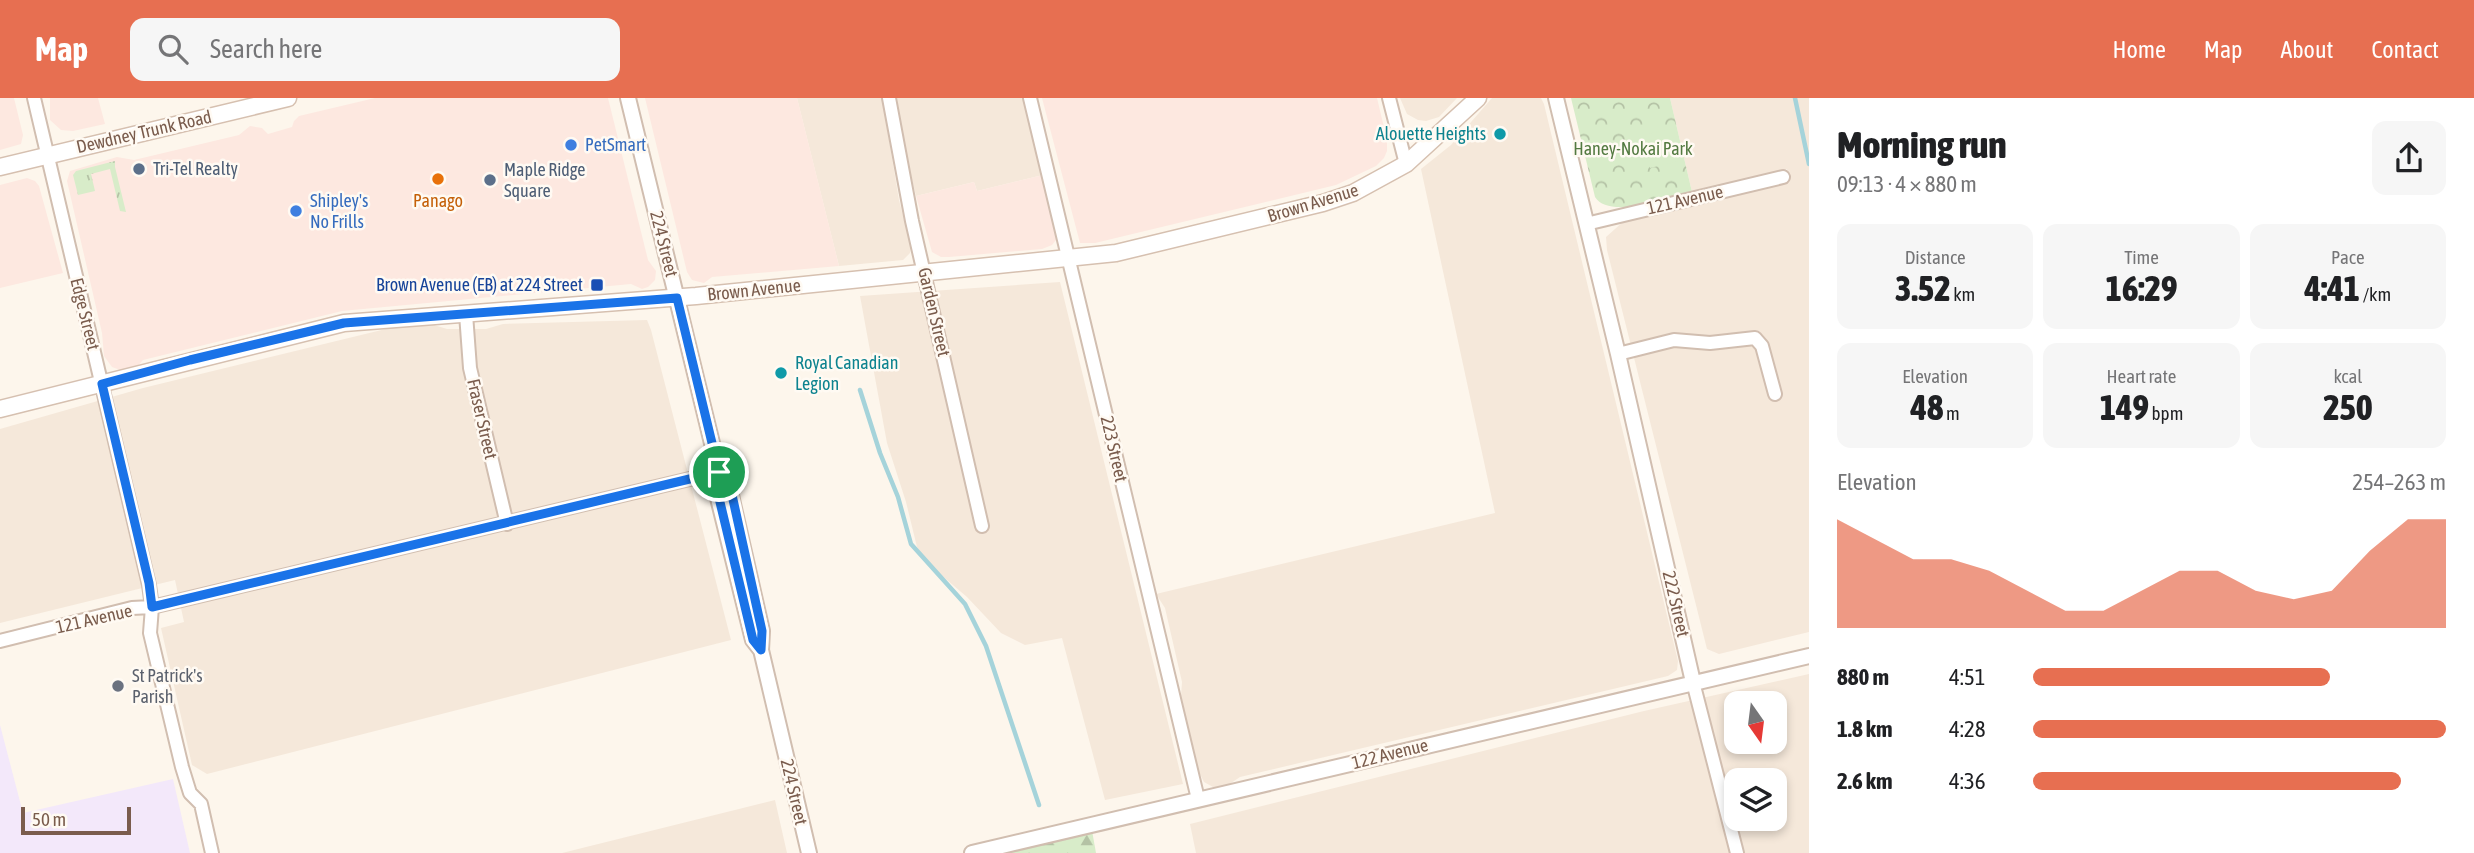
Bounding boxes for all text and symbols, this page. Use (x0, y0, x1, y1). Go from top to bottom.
search box (130, 18, 620, 81)
text: Map (35, 30, 88, 68)
icon: search (154, 30, 192, 68)
text: Search here (210, 34, 322, 64)
text: Home (2112, 36, 2166, 63)
text: Map (2204, 36, 2242, 63)
text: About (2280, 36, 2333, 63)
text: Contact (2371, 36, 2439, 63)
street label: Dewdney Trunk Road (74, 106, 214, 157)
button: share (2372, 121, 2446, 195)
place label: Alouette Heights (1376, 123, 1486, 144)
text: Morning run (1837, 123, 2007, 166)
marker: Alouette Heights (1492, 126, 1508, 142)
place label: PetSmart (585, 134, 646, 155)
marker: PetSmart (563, 137, 579, 153)
park label: Haney-Nokai Park (1573, 138, 1693, 159)
place label: Tri-Tel Realty (153, 158, 238, 179)
place label: Maple Ridge Square (504, 159, 585, 201)
marker: Tri-Tel Realty (131, 161, 147, 177)
marker: Panago (430, 171, 446, 187)
text: 09:13 · 4 × 880 m (1837, 171, 1977, 197)
marker: Maple Ridge Square (482, 172, 498, 188)
street label: Brown Avenue (1265, 179, 1361, 226)
street label: 121 Avenue (1645, 181, 1725, 218)
place label: Shipley's No Frills (310, 190, 368, 232)
place label: Panago (413, 190, 463, 211)
marker: Shipley's No Frills (288, 203, 304, 219)
street label: 224 Street (646, 209, 683, 279)
text: Distance (1905, 246, 1966, 268)
text: Time (2124, 246, 2159, 268)
text: Pace (2331, 246, 2365, 268)
street label: Garden Street (914, 265, 955, 358)
text: 3.52 (1895, 268, 1951, 308)
text: 16:29 (2105, 268, 2178, 308)
text: 4:41 (2304, 268, 2360, 308)
place label: Brown Avenue (EB) at 224 Street (376, 274, 583, 295)
street label: Brown Avenue (706, 274, 802, 305)
street label: Edge Street (66, 276, 105, 352)
marker: Brown Avenue (EB) at 224 Street (589, 277, 605, 293)
text: km (1951, 283, 1975, 305)
text: /km (2360, 283, 2391, 305)
place label: Royal Canadian Legion (795, 352, 898, 394)
marker: Royal Canadian Legion (773, 365, 789, 381)
text: Elevation (1902, 365, 1968, 387)
text: Heart rate (2107, 365, 2176, 387)
text: kcal (2333, 365, 2362, 387)
street label: Fraser Street (463, 377, 502, 461)
text: 48 (1911, 387, 1943, 427)
text: 149 (2100, 387, 2149, 427)
text: 250 (2323, 387, 2373, 427)
text: m (1943, 402, 1960, 424)
text: bpm (2149, 402, 2183, 424)
street label: 223 Street (1097, 414, 1132, 484)
pin (689, 442, 749, 502)
icon: arrive (700, 453, 738, 491)
text: Elevation (1837, 469, 1917, 495)
text: 254–263 m (2352, 469, 2446, 495)
street label: 222 Street (1659, 569, 1694, 639)
street label: 121 Avenue (54, 600, 134, 637)
text: 880 m (1837, 664, 1889, 690)
text: 4:51 (1949, 664, 1986, 690)
place label: St Patrick's Parish (132, 665, 203, 707)
marker: St Patrick's Parish (110, 678, 126, 694)
north arrow (1724, 691, 1787, 754)
map controls (1724, 691, 1787, 831)
text: 1.8 km (1837, 716, 1893, 742)
text: 4:28 (1949, 716, 1986, 742)
street label: 122 Avenue (1350, 734, 1430, 773)
street label: 224 Street (777, 757, 812, 827)
button: layers (1724, 768, 1787, 831)
text: 2.6 km (1837, 768, 1893, 794)
text: 4:36 (1949, 768, 1986, 794)
scale bar (21, 804, 131, 836)
text: 50 m (32, 808, 66, 830)

